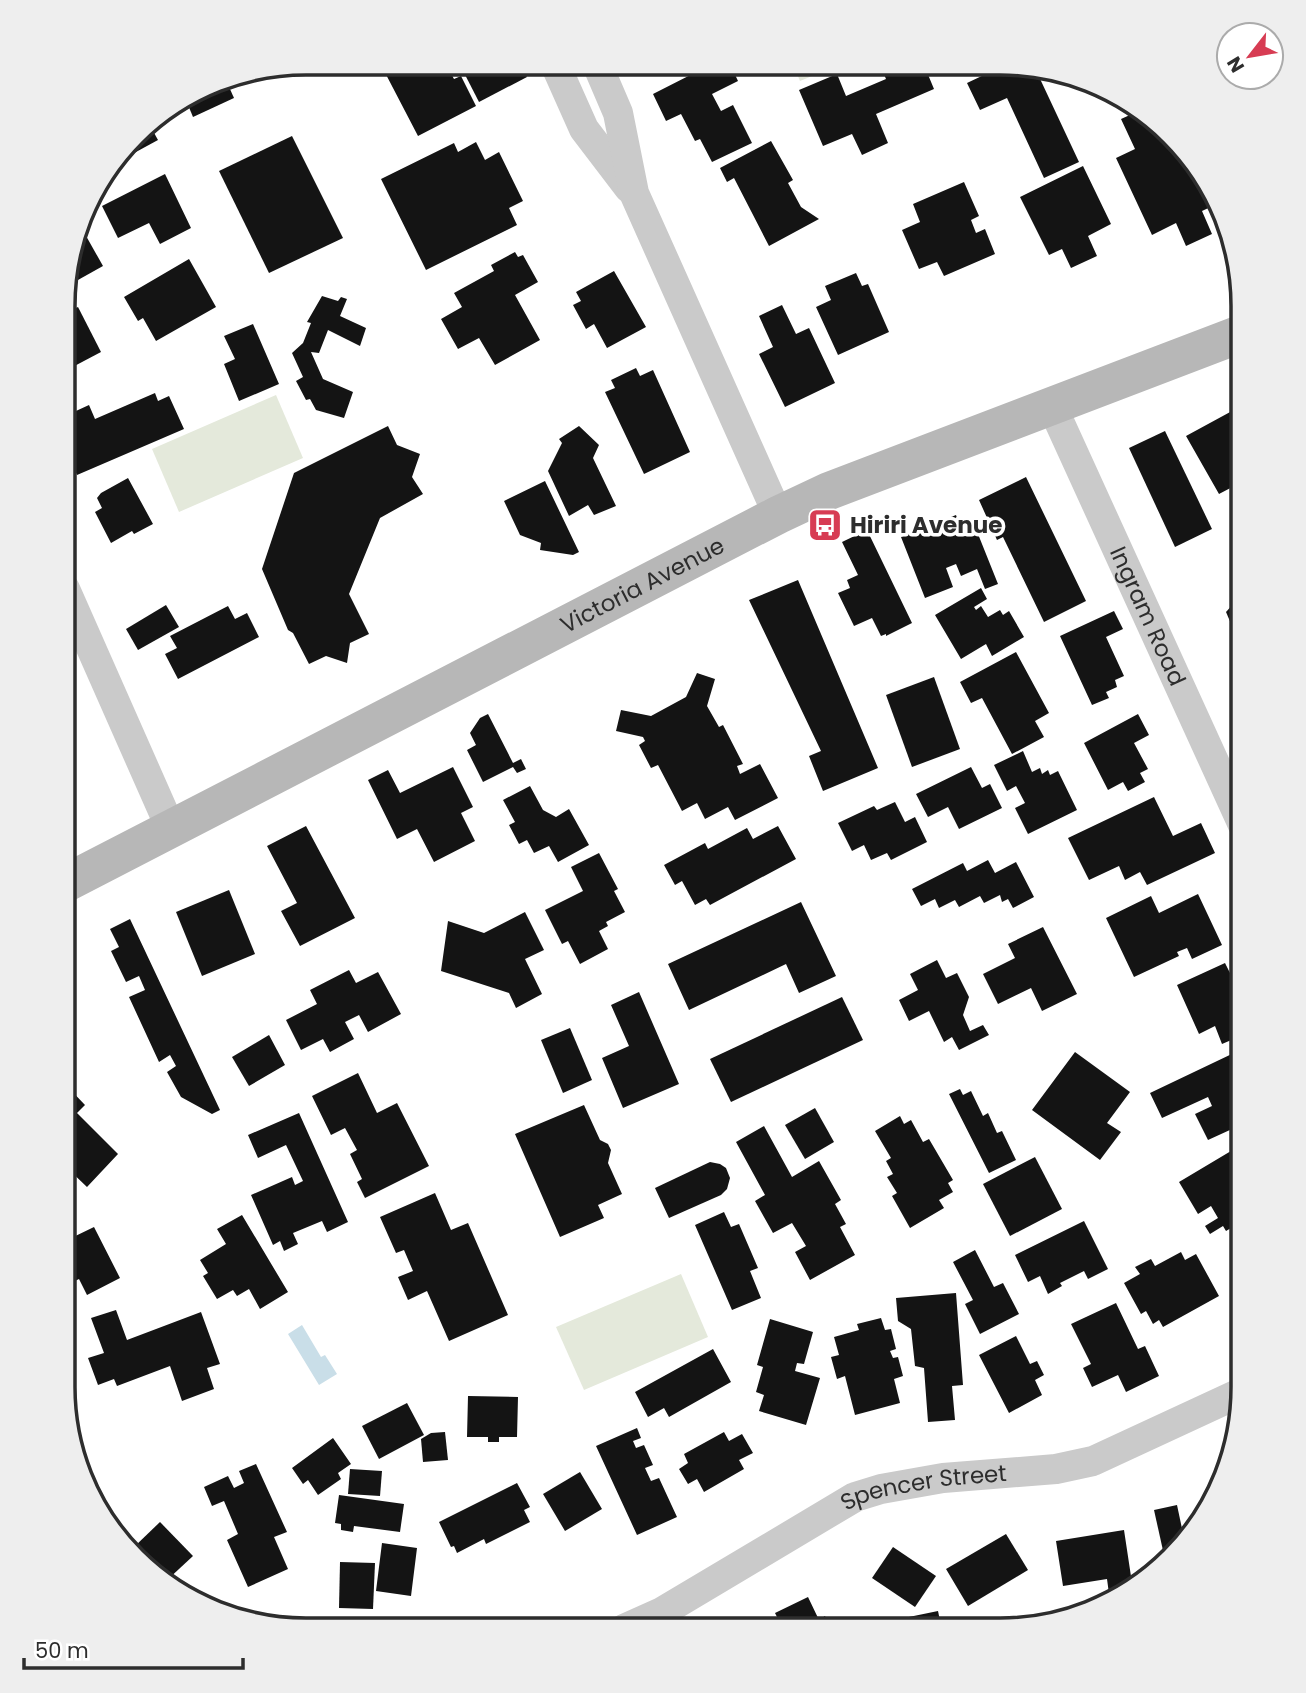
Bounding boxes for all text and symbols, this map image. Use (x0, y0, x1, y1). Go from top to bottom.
north arrow (1215, 21, 1285, 91)
text: N (1221, 51, 1251, 78)
bus stop icon: Hiriri Avenue (806, 506, 844, 544)
place label: Hiriri Avenue (850, 509, 1002, 541)
street label: Victoria Avenue (555, 529, 730, 641)
street label: Ingram Road (1102, 541, 1193, 691)
street label: Spencer Street (834, 1457, 1008, 1518)
scale bar (24, 1626, 243, 1670)
text: 50 m (35, 1636, 89, 1665)

